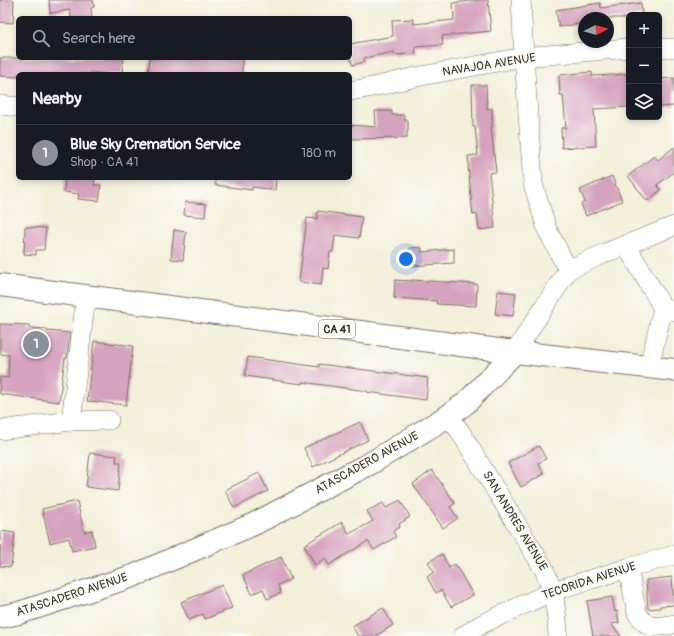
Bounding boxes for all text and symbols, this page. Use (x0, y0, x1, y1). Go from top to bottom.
north arrow (578, 12, 614, 48)
map controls (626, 12, 662, 120)
button: + (626, 12, 662, 48)
search box (16, 16, 352, 60)
icon: search (30, 27, 52, 49)
text: Search here (62, 29, 135, 48)
button: − (626, 48, 662, 84)
street label: NAVAJOA AVENUE (441, 50, 537, 80)
button: layers (626, 84, 662, 120)
text: Nearby (32, 88, 81, 109)
text: Blue Sky Cremation Service (70, 135, 241, 154)
text: 1 (42, 145, 48, 161)
text: 180 m (301, 145, 336, 161)
text: Shop · CA 41 (70, 154, 139, 170)
your location (396, 249, 416, 269)
road number: CA 41 (319, 320, 355, 338)
pin: 1 (23, 329, 49, 359)
street label: ATASCADERO AVENUE (313, 428, 421, 498)
street label: SAN ANDRES AVENUE (479, 468, 551, 574)
street label: TECORIDA AVENUE (540, 559, 638, 603)
street label: ATASCADERO AVENUE (14, 570, 130, 620)

